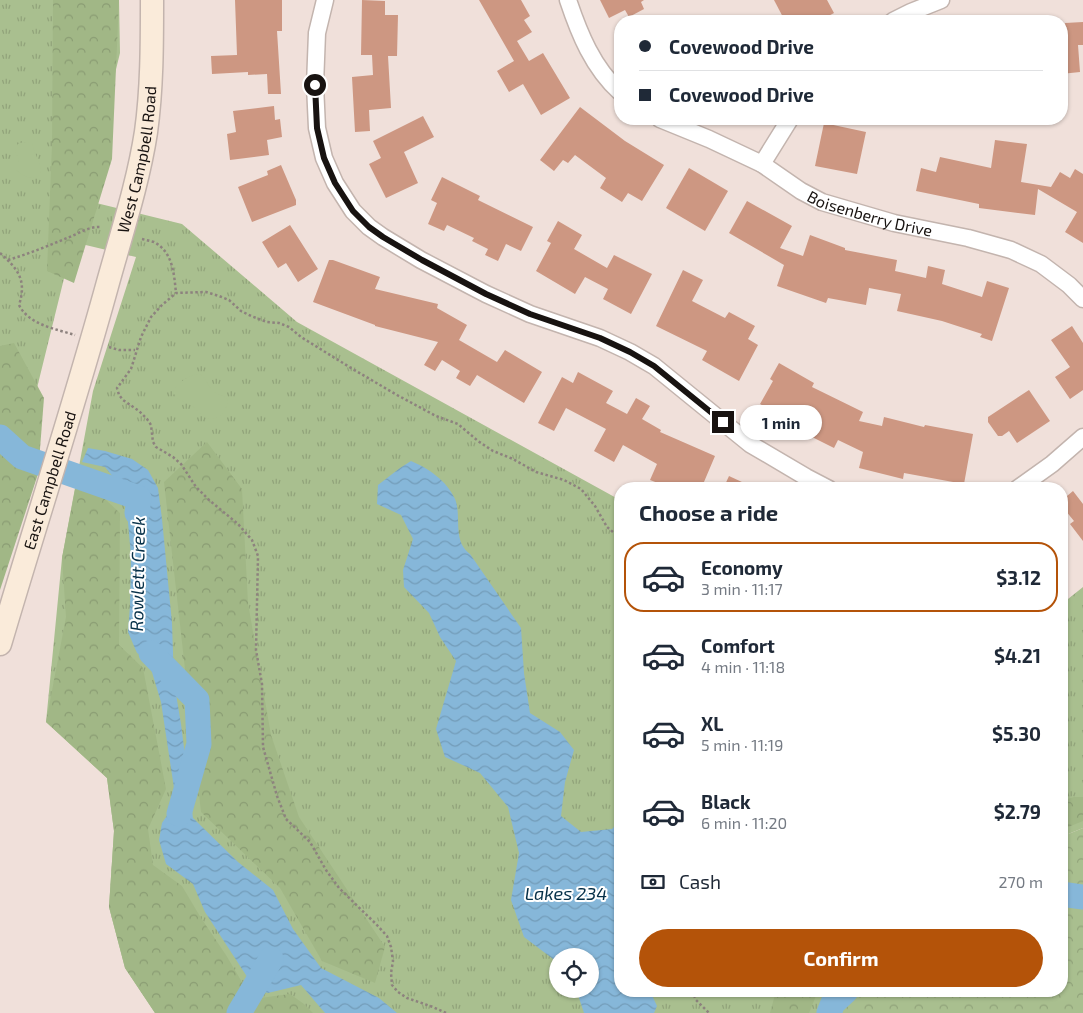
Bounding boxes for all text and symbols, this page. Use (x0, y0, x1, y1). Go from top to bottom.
text: Covewood Drive (669, 35, 814, 58)
route start (304, 74, 326, 96)
text: Covewood Drive (669, 83, 814, 106)
street label: West Campbell Road (113, 85, 159, 235)
street label: Boisenberry Drive (804, 186, 934, 240)
callout: 1 min (740, 404, 823, 440)
street label: East Campbell Road (19, 409, 79, 552)
route end (712, 411, 734, 433)
text: 1 min (762, 413, 800, 432)
text: Choose a ride (639, 499, 778, 525)
water label: Rowlett Creek (125, 516, 149, 632)
icon: car (641, 555, 686, 600)
text: Economy (701, 556, 783, 579)
text: $3.12 (996, 566, 1041, 589)
text: 3 min · 11:17 (701, 579, 783, 598)
icon: car (641, 633, 686, 678)
text: Comfort (701, 634, 775, 657)
text: $4.21 (994, 644, 1041, 667)
text: 4 min · 11:18 (701, 657, 785, 676)
icon: car (641, 711, 686, 756)
text: XL (701, 712, 723, 735)
text: $5.30 (992, 722, 1041, 745)
text: 5 min · 11:19 (701, 735, 783, 754)
icon: car (641, 789, 686, 834)
text: Black (701, 790, 751, 813)
text: $2.79 (994, 800, 1041, 823)
text: 6 min · 11:20 (701, 813, 787, 832)
icon: cash (639, 868, 667, 896)
text: Cash (679, 870, 721, 893)
text: 270 m (999, 872, 1043, 891)
water label: Lakes 234 (525, 882, 607, 904)
button: Confirm (639, 929, 1043, 987)
map controls (549, 948, 599, 998)
button: locate (549, 948, 599, 998)

